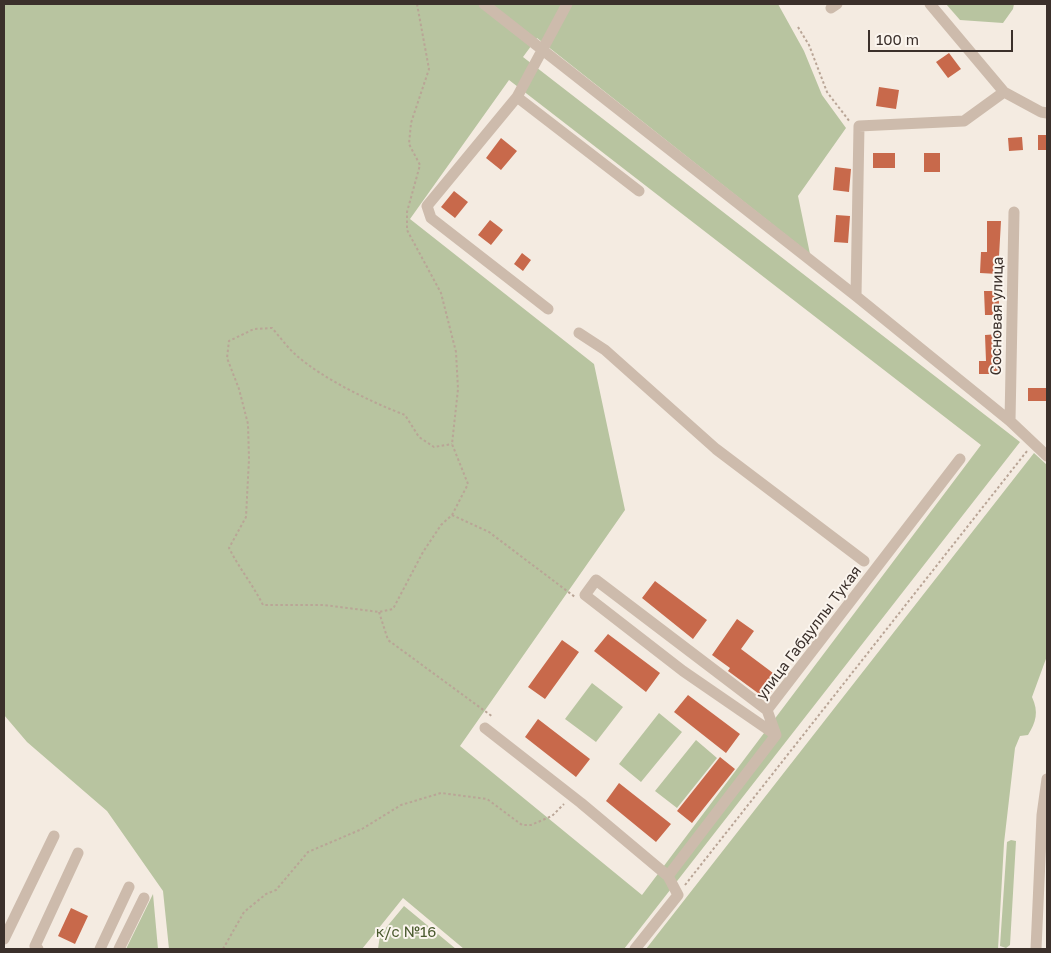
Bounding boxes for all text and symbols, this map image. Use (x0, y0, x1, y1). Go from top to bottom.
scale bar (871, 20, 1016, 52)
text: 100 m (876, 30, 919, 48)
street label: Сосновая улица (987, 256, 1007, 376)
street label: улица Габдуллы Тукая (753, 562, 865, 704)
park label: к/с №16 (376, 923, 436, 941)

